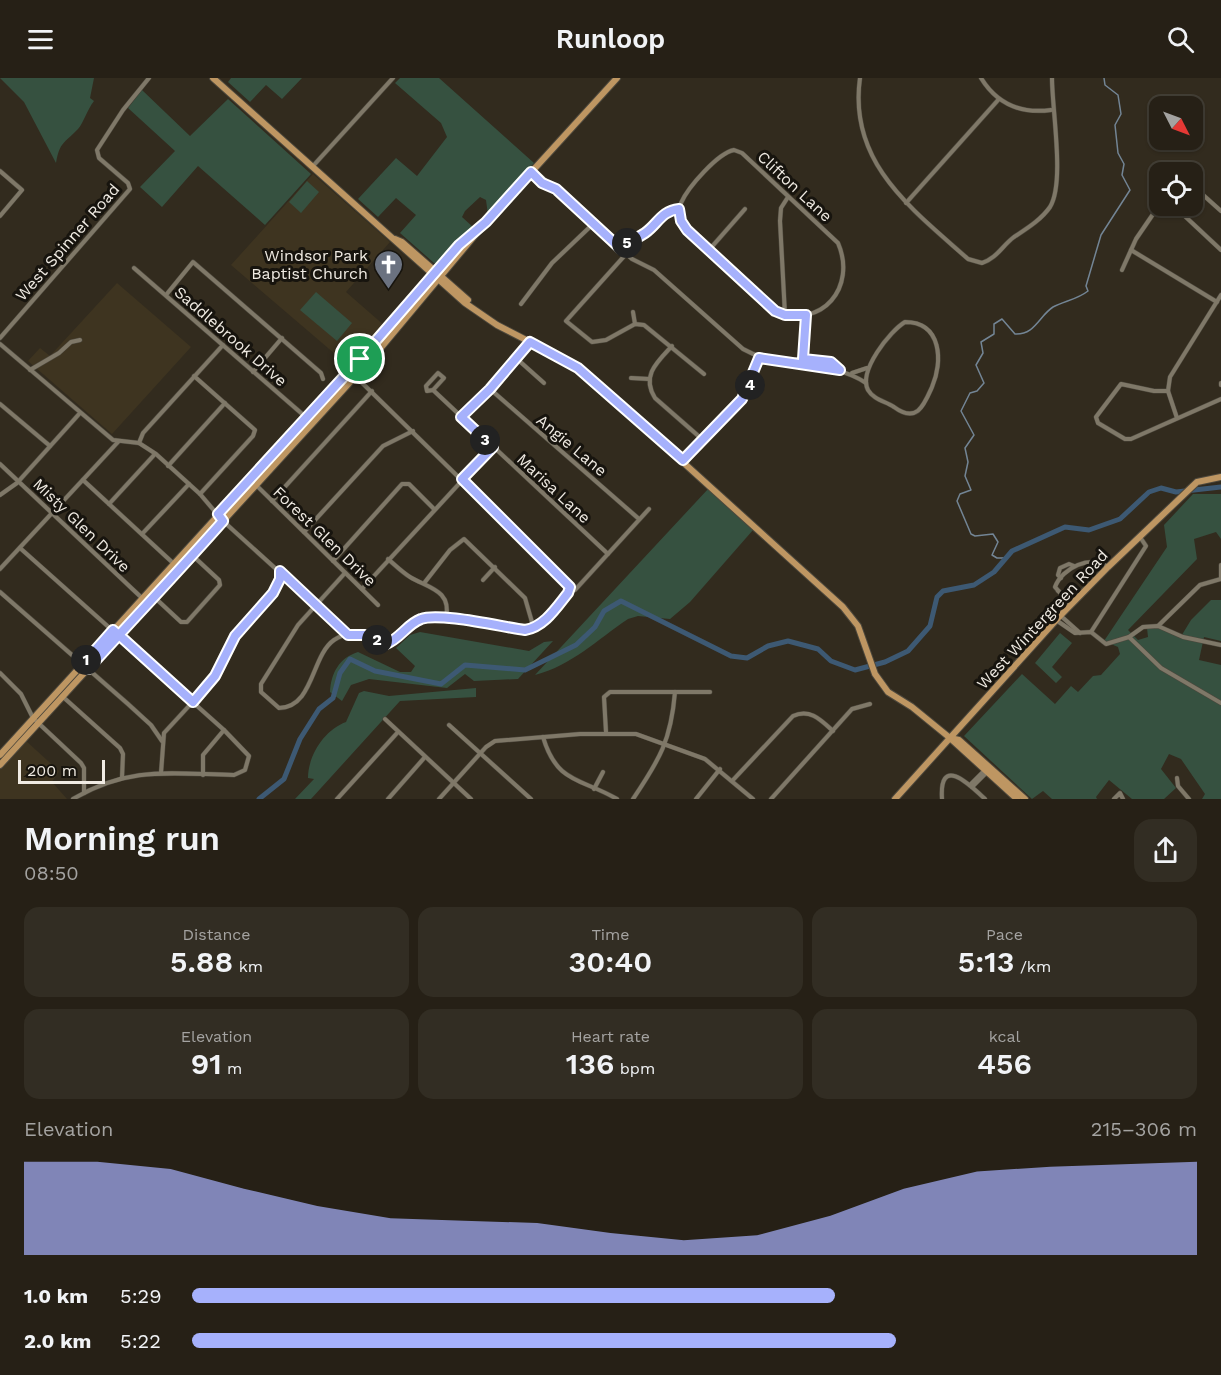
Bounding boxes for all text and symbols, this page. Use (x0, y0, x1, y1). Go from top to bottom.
icon: menu (24, 23, 57, 56)
text: Runloop (556, 23, 665, 55)
icon: search (1164, 23, 1197, 56)
north arrow (1149, 96, 1203, 150)
map controls (1149, 96, 1203, 216)
street label: Clifton Lane (753, 147, 836, 226)
button: locate (1149, 162, 1203, 216)
street label: West Spinner Road (11, 180, 123, 305)
pin: 5 (612, 228, 642, 258)
text: 5 (622, 233, 632, 252)
place label: Windsor Park Baptist Church (251, 246, 368, 283)
church icon: Windsor Park Baptist Church (373, 248, 405, 290)
street label: Saddlebrook Drive (171, 282, 291, 390)
pin (334, 333, 385, 384)
icon: arrive (343, 342, 376, 375)
pin: 4 (735, 370, 765, 400)
text: 4 (745, 375, 755, 394)
street label: Angie Lane (533, 411, 611, 480)
pin: 3 (470, 425, 500, 455)
text: 3 (480, 430, 490, 449)
street label: Marisa Lane (513, 449, 594, 527)
street label: Misty Glen Drive (29, 474, 134, 576)
street label: Forest Glen Drive (269, 482, 380, 590)
street label: West Wintergreen Road (973, 546, 1112, 693)
pin: 2 (362, 625, 392, 655)
text: 2 (372, 630, 382, 649)
pin: 1 (71, 645, 101, 675)
text: 1 (83, 650, 89, 669)
scale bar (18, 757, 105, 784)
text: 200 m (27, 761, 77, 780)
text: Morning run (24, 819, 220, 858)
button: share (1134, 819, 1197, 882)
text: 08:50 (24, 861, 79, 885)
text: Distance (182, 925, 251, 944)
text: Time (591, 925, 630, 944)
text: Pace (986, 925, 1023, 944)
text: 5.88 (170, 944, 233, 979)
text: 30:40 (569, 944, 652, 979)
text: 5:13 (958, 944, 1014, 979)
text: km (233, 957, 263, 976)
text: /km (1014, 957, 1051, 976)
text: Elevation (181, 1027, 252, 1046)
text: Heart rate (571, 1027, 650, 1046)
text: kcal (989, 1027, 1020, 1046)
text: 91 (191, 1046, 222, 1081)
text: 136 (566, 1046, 614, 1081)
text: 456 (977, 1046, 1032, 1081)
text: m (222, 1059, 242, 1078)
text: bpm (614, 1059, 655, 1078)
text: Elevation (24, 1117, 113, 1141)
text: 215–306 m (1091, 1117, 1197, 1141)
text: 1.0 km (24, 1284, 88, 1308)
text: 5:29 (120, 1284, 162, 1308)
text: 2.0 km (24, 1329, 91, 1353)
text: 5:22 (120, 1329, 161, 1353)

